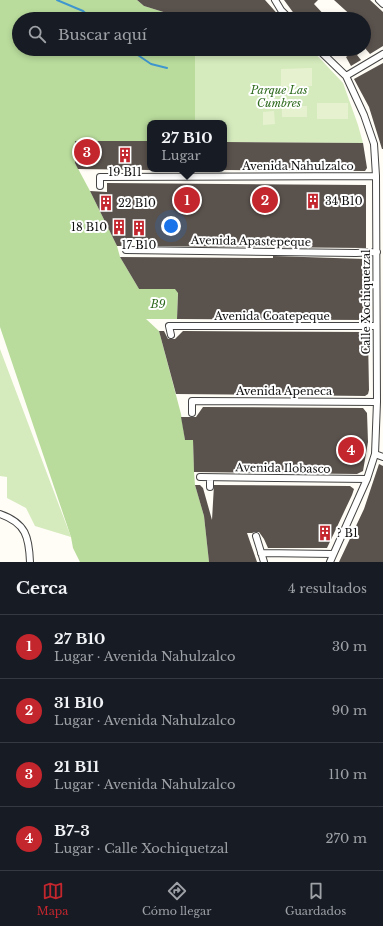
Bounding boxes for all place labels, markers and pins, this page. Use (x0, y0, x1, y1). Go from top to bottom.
pin: 3 (74, 137, 100, 167)
building icon: 19 B11 (116, 146, 134, 164)
place label: 19 B11 (108, 165, 142, 179)
pin: 1 (174, 185, 200, 215)
pin: 2 (252, 185, 278, 215)
building icon: 34 B10 (304, 192, 322, 210)
building icon: 22 B10 (97, 194, 115, 212)
place label: 34 B10 (325, 194, 363, 208)
place label: 22 B10 (118, 196, 156, 210)
building icon: 18 B10 (110, 218, 128, 236)
building icon: 17 B10 (130, 219, 148, 237)
place label: 18 B10 (71, 220, 107, 234)
place label: 17 B10 (122, 238, 157, 252)
pin: 4 (338, 435, 364, 465)
building icon: ? B1 (316, 524, 334, 542)
place label: ? B1 (337, 526, 358, 540)

